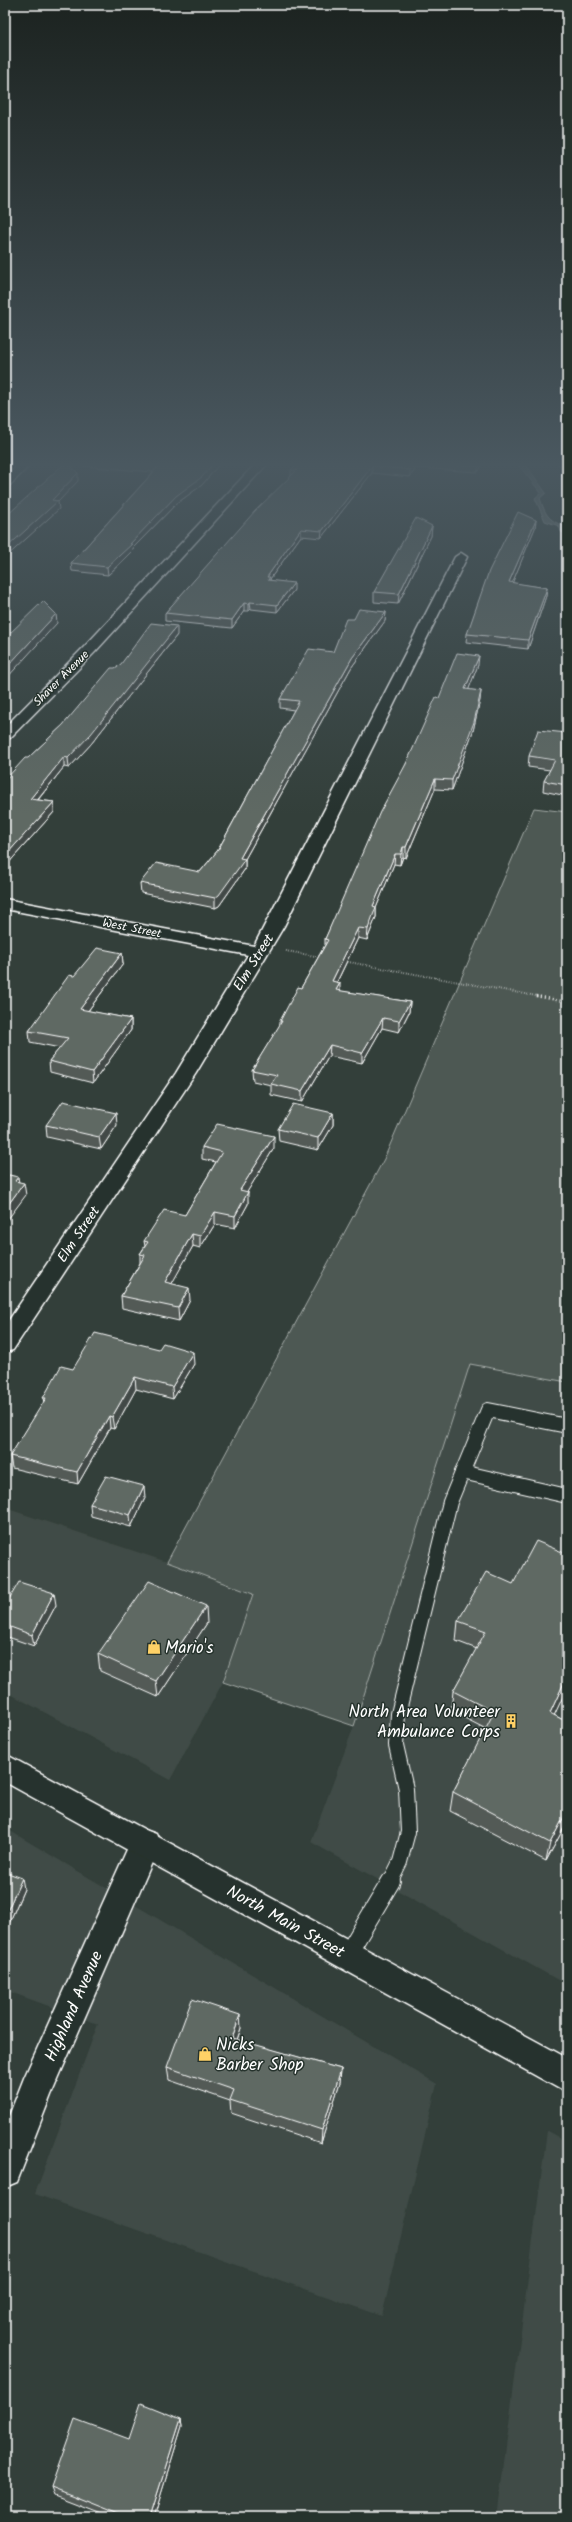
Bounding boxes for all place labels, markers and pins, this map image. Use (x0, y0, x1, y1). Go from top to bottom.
place label: Mario's (165, 1635, 213, 1662)
shop icon: Mario's (146, 1639, 162, 1655)
place label: North Area Volunteer Ambulance Corps (349, 1699, 501, 1746)
building icon: North Area Volunteer Ambulance Corps (503, 1713, 519, 1729)
place label: Nicks Barber Shop (216, 2032, 303, 2079)
shop icon: Nicks Barber Shop (197, 2046, 213, 2062)

